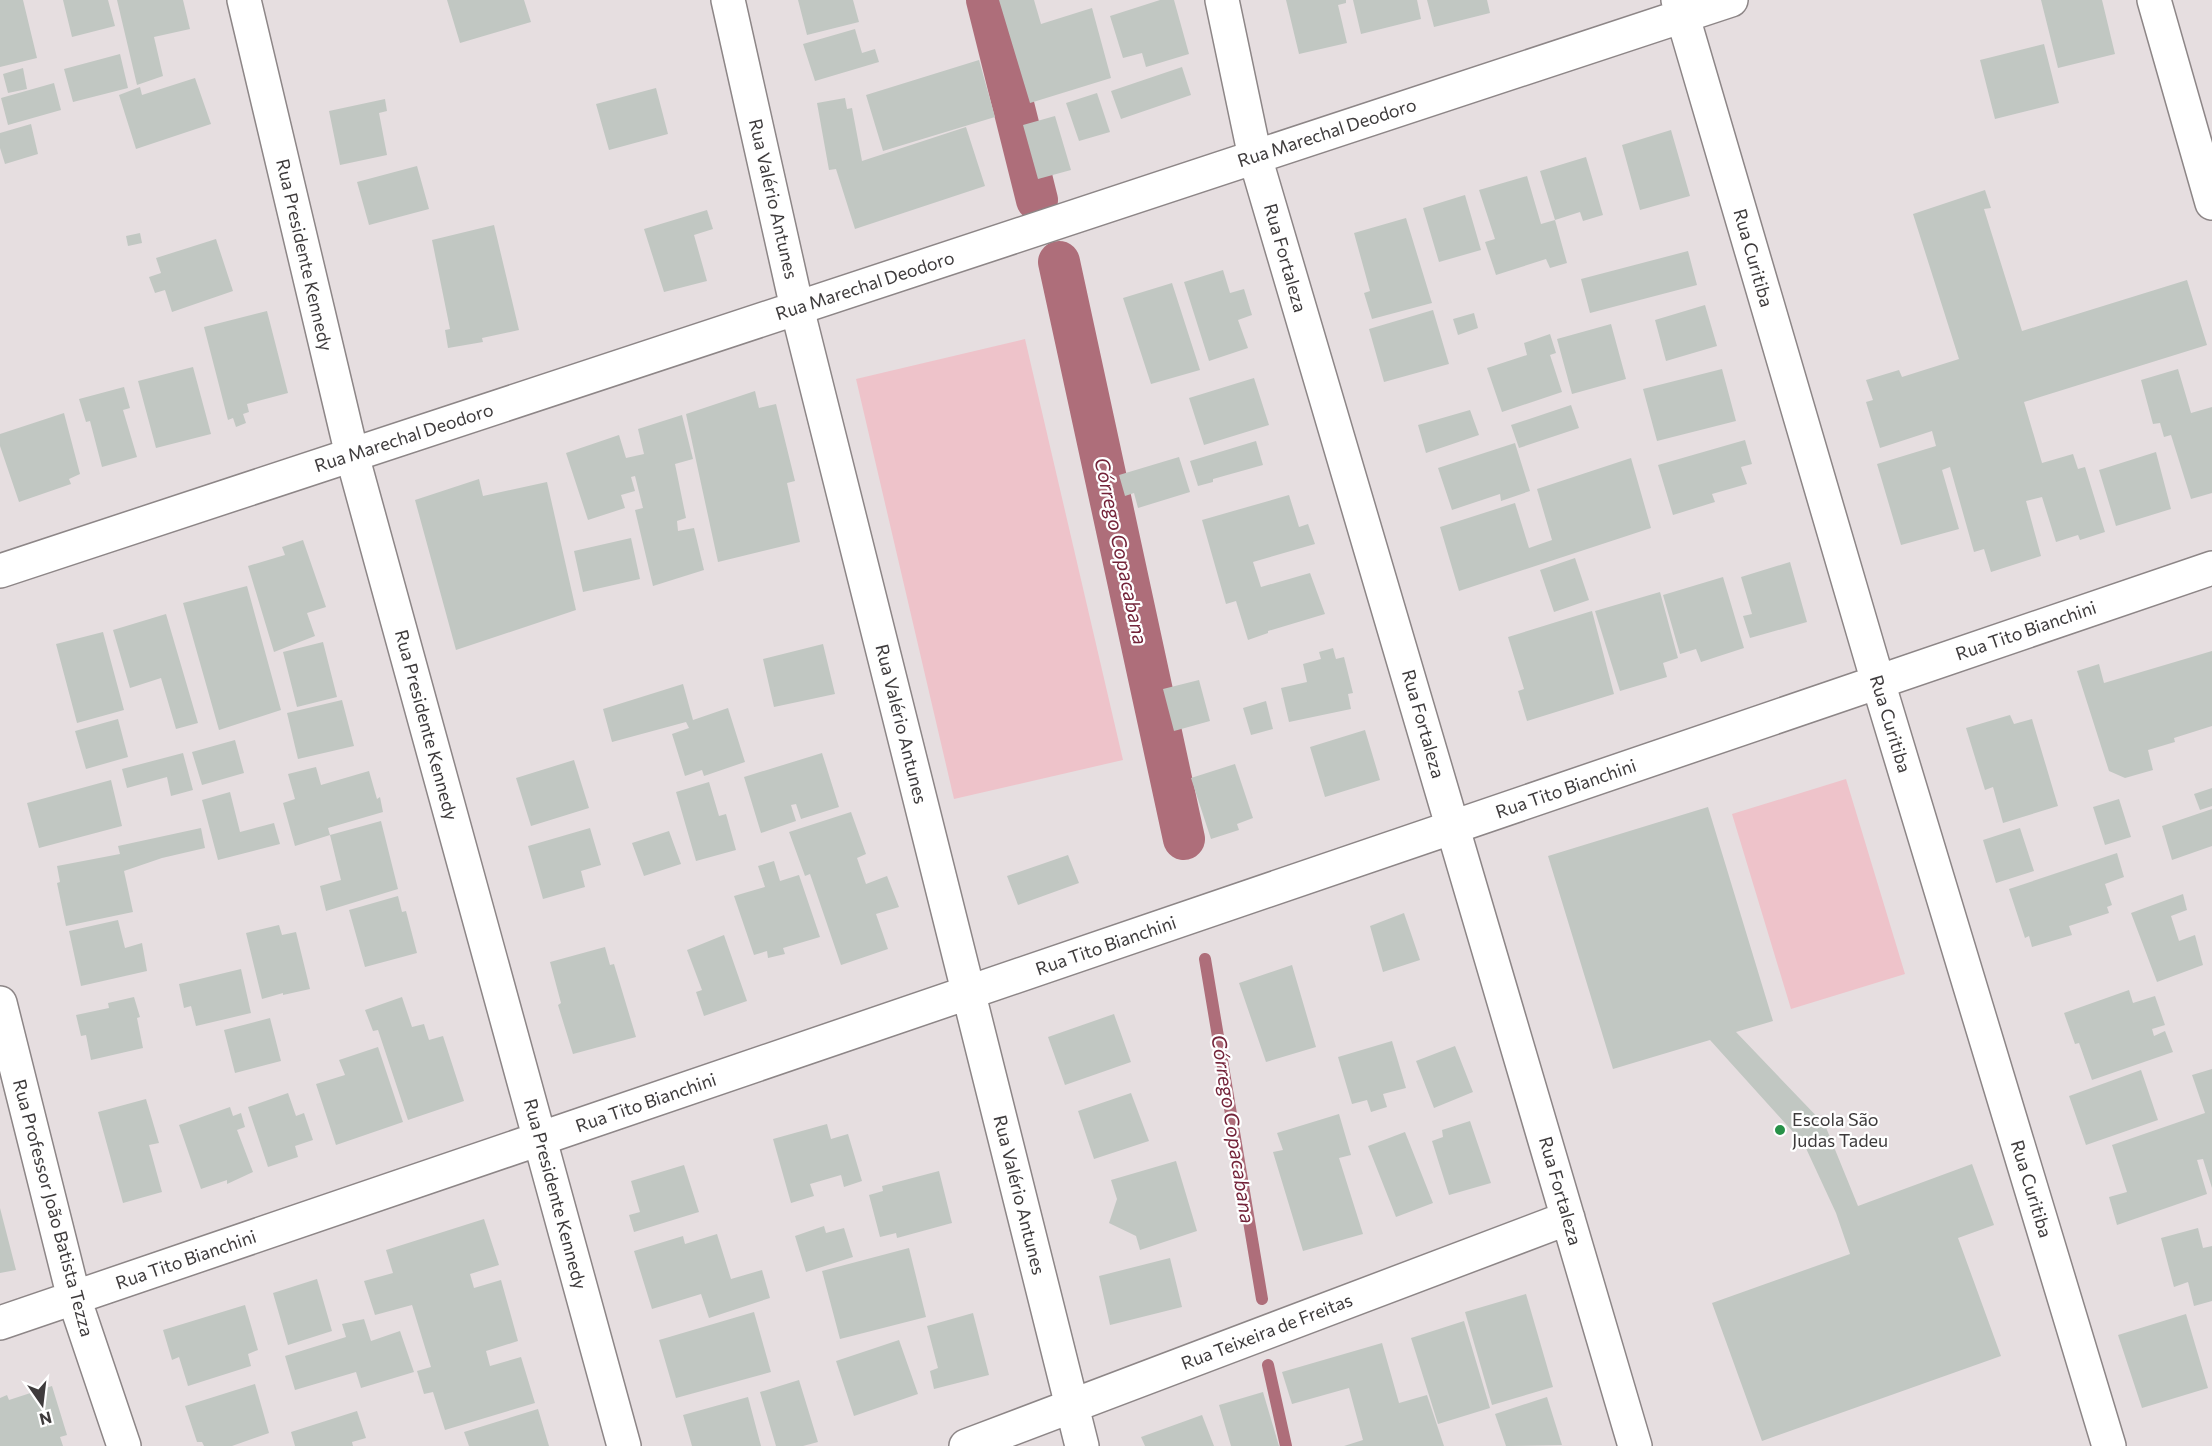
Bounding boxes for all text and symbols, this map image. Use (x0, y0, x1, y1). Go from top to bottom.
street label: Rua Marechal Deodoro (1235, 93, 1419, 171)
street label: Rua Valério Antunes (745, 116, 803, 281)
street label: Rua Presidente Kennedy (272, 157, 338, 353)
street label: Rua Fortaleza (1260, 201, 1312, 315)
street label: Rua Curitiba (1729, 206, 1778, 309)
street label: Rua Marechal Deodoro (773, 246, 957, 324)
street label: Rua Marechal Deodoro (312, 398, 496, 476)
water label: Córrego Copacabana (1090, 455, 1154, 647)
street label: Rua Tito Bianchini (1952, 596, 2099, 664)
street label: Rua Presidente Kennedy (391, 627, 463, 823)
street label: Rua Valério Antunes (871, 642, 932, 806)
street label: Rua Fortaleza (1398, 667, 1450, 781)
street label: Rua Curitiba (1866, 672, 1916, 775)
street label: Rua Tito Bianchini (1492, 754, 1639, 822)
street label: Rua Tito Bianchini (1032, 911, 1179, 979)
water label: Córrego Copacabana (1207, 1033, 1261, 1225)
street label: Rua Tito Bianchini (572, 1068, 719, 1136)
street label: Rua Professor João Batista Tezza (9, 1077, 99, 1339)
street label: Rua Presidente Kennedy (520, 1096, 592, 1292)
place label: Escola São Judas Tadeu (1792, 1108, 1888, 1151)
street label: Rua Valério Antunes (989, 1113, 1050, 1277)
marker: Escola São Judas Tadeu (1773, 1123, 1787, 1137)
street label: Rua Fortaleza (1535, 1134, 1587, 1248)
street label: Rua Curitiba (2007, 1137, 2057, 1240)
street label: Rua Tito Bianchini (112, 1225, 259, 1293)
street label: Rua Teixeira de Freitas (1178, 1288, 1355, 1374)
north arrow (12, 1374, 72, 1434)
text: N (38, 1408, 54, 1430)

